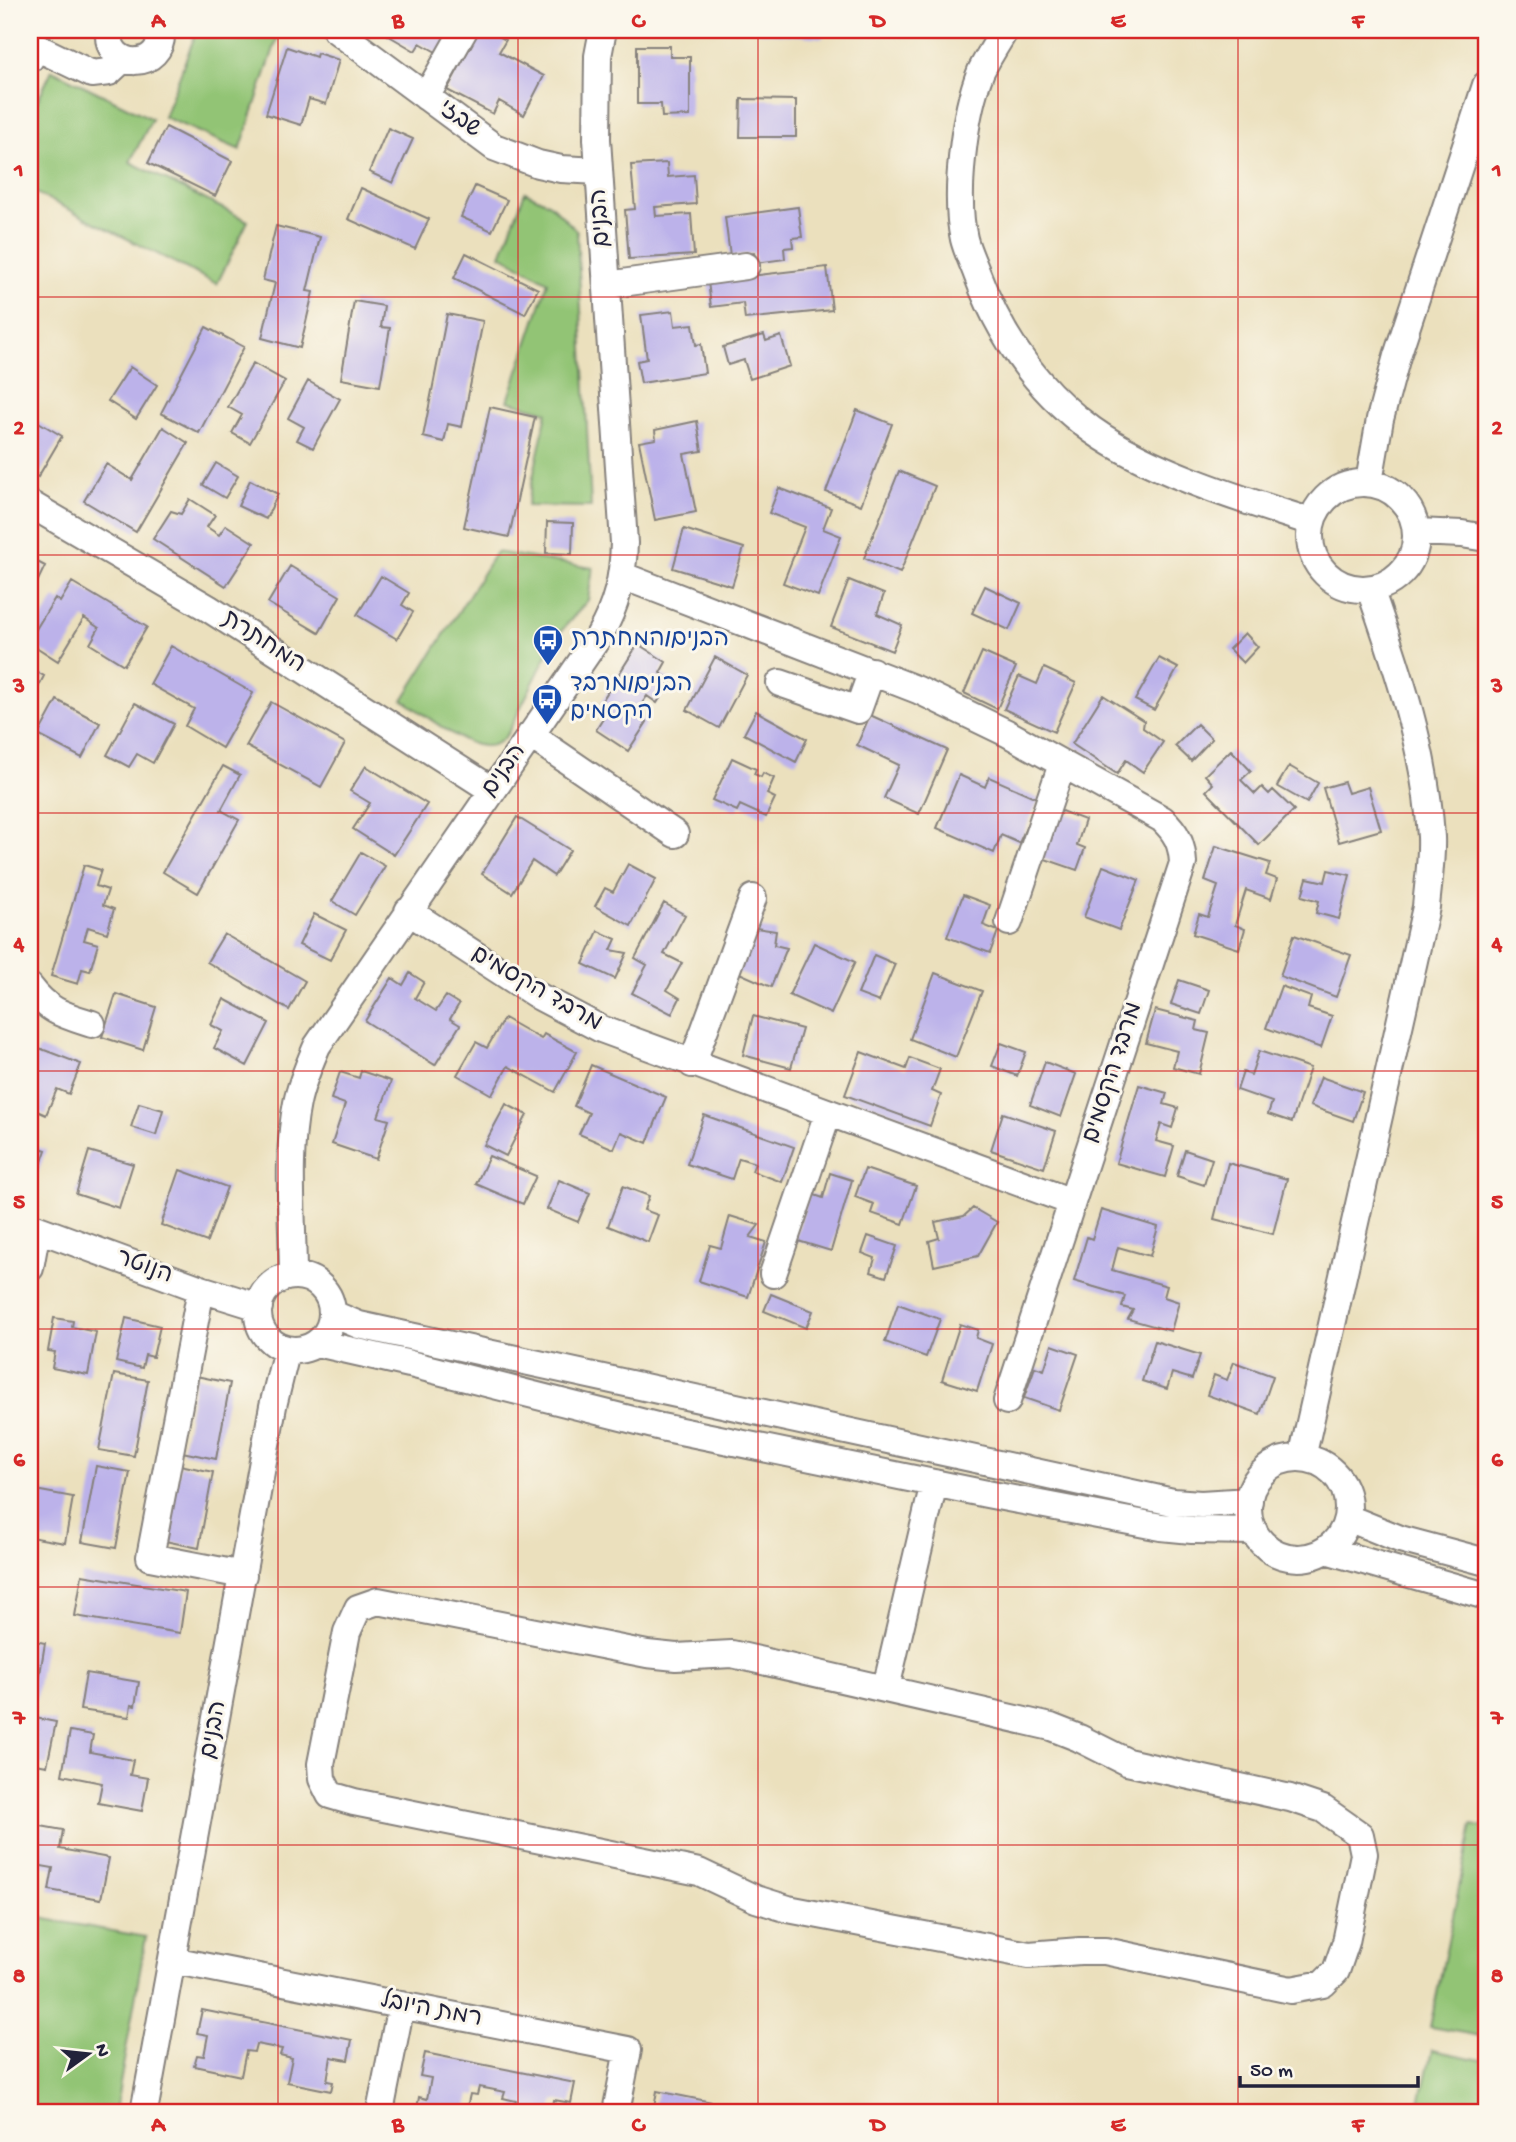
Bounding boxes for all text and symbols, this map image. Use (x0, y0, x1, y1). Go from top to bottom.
text: A (150, 9, 166, 36)
text: B (391, 9, 405, 36)
text: C (632, 9, 647, 36)
text: D (869, 9, 887, 36)
text: E (1111, 9, 1127, 36)
text: F (1351, 9, 1366, 36)
street label: שבזי (432, 95, 486, 145)
text: 1 (13, 158, 24, 185)
text: 1 (1491, 158, 1502, 185)
street label: הבנים (585, 188, 619, 248)
text: 2 (13, 416, 25, 443)
text: 2 (1491, 416, 1503, 443)
street label: המחתרת (216, 605, 310, 681)
bus stop icon: הבנים/המחתרת (531, 623, 565, 667)
place label: הבנים/המחתרת (571, 626, 729, 655)
place label: הבנים/מרבד הקסמים (570, 671, 692, 728)
text: 3 (12, 674, 25, 701)
text: 3 (1490, 674, 1503, 701)
bus stop icon: הבנים/מרבד הקסמים (530, 682, 564, 726)
street label: הבנים (476, 739, 534, 803)
text: 4 (13, 932, 25, 959)
text: 4 (1491, 932, 1503, 959)
street label: מרבד הקסמים (465, 941, 607, 1039)
street label: מרבד הקסמים (1078, 999, 1150, 1147)
text: 5 (13, 1190, 25, 1217)
text: 5 (1491, 1190, 1503, 1217)
street label: הנוטר (112, 1244, 176, 1292)
text: 6 (13, 1448, 26, 1475)
text: 6 (1491, 1448, 1504, 1475)
street label: הבנים (196, 1699, 234, 1761)
text: 7 (12, 1706, 26, 1733)
text: 7 (1490, 1706, 1504, 1733)
text: 8 (13, 1964, 26, 1991)
text: 8 (1491, 1964, 1504, 1991)
street label: רמת היובל (378, 1985, 485, 2035)
north arrow (52, 2020, 122, 2090)
text: N (88, 2042, 114, 2059)
scale bar (1240, 2044, 1418, 2088)
text: 50 m (1250, 2060, 1293, 2085)
text: A (150, 2113, 166, 2140)
text: B (391, 2113, 405, 2140)
text: C (632, 2113, 647, 2140)
text: D (869, 2113, 887, 2140)
text: E (1111, 2113, 1127, 2140)
text: F (1351, 2113, 1366, 2140)

